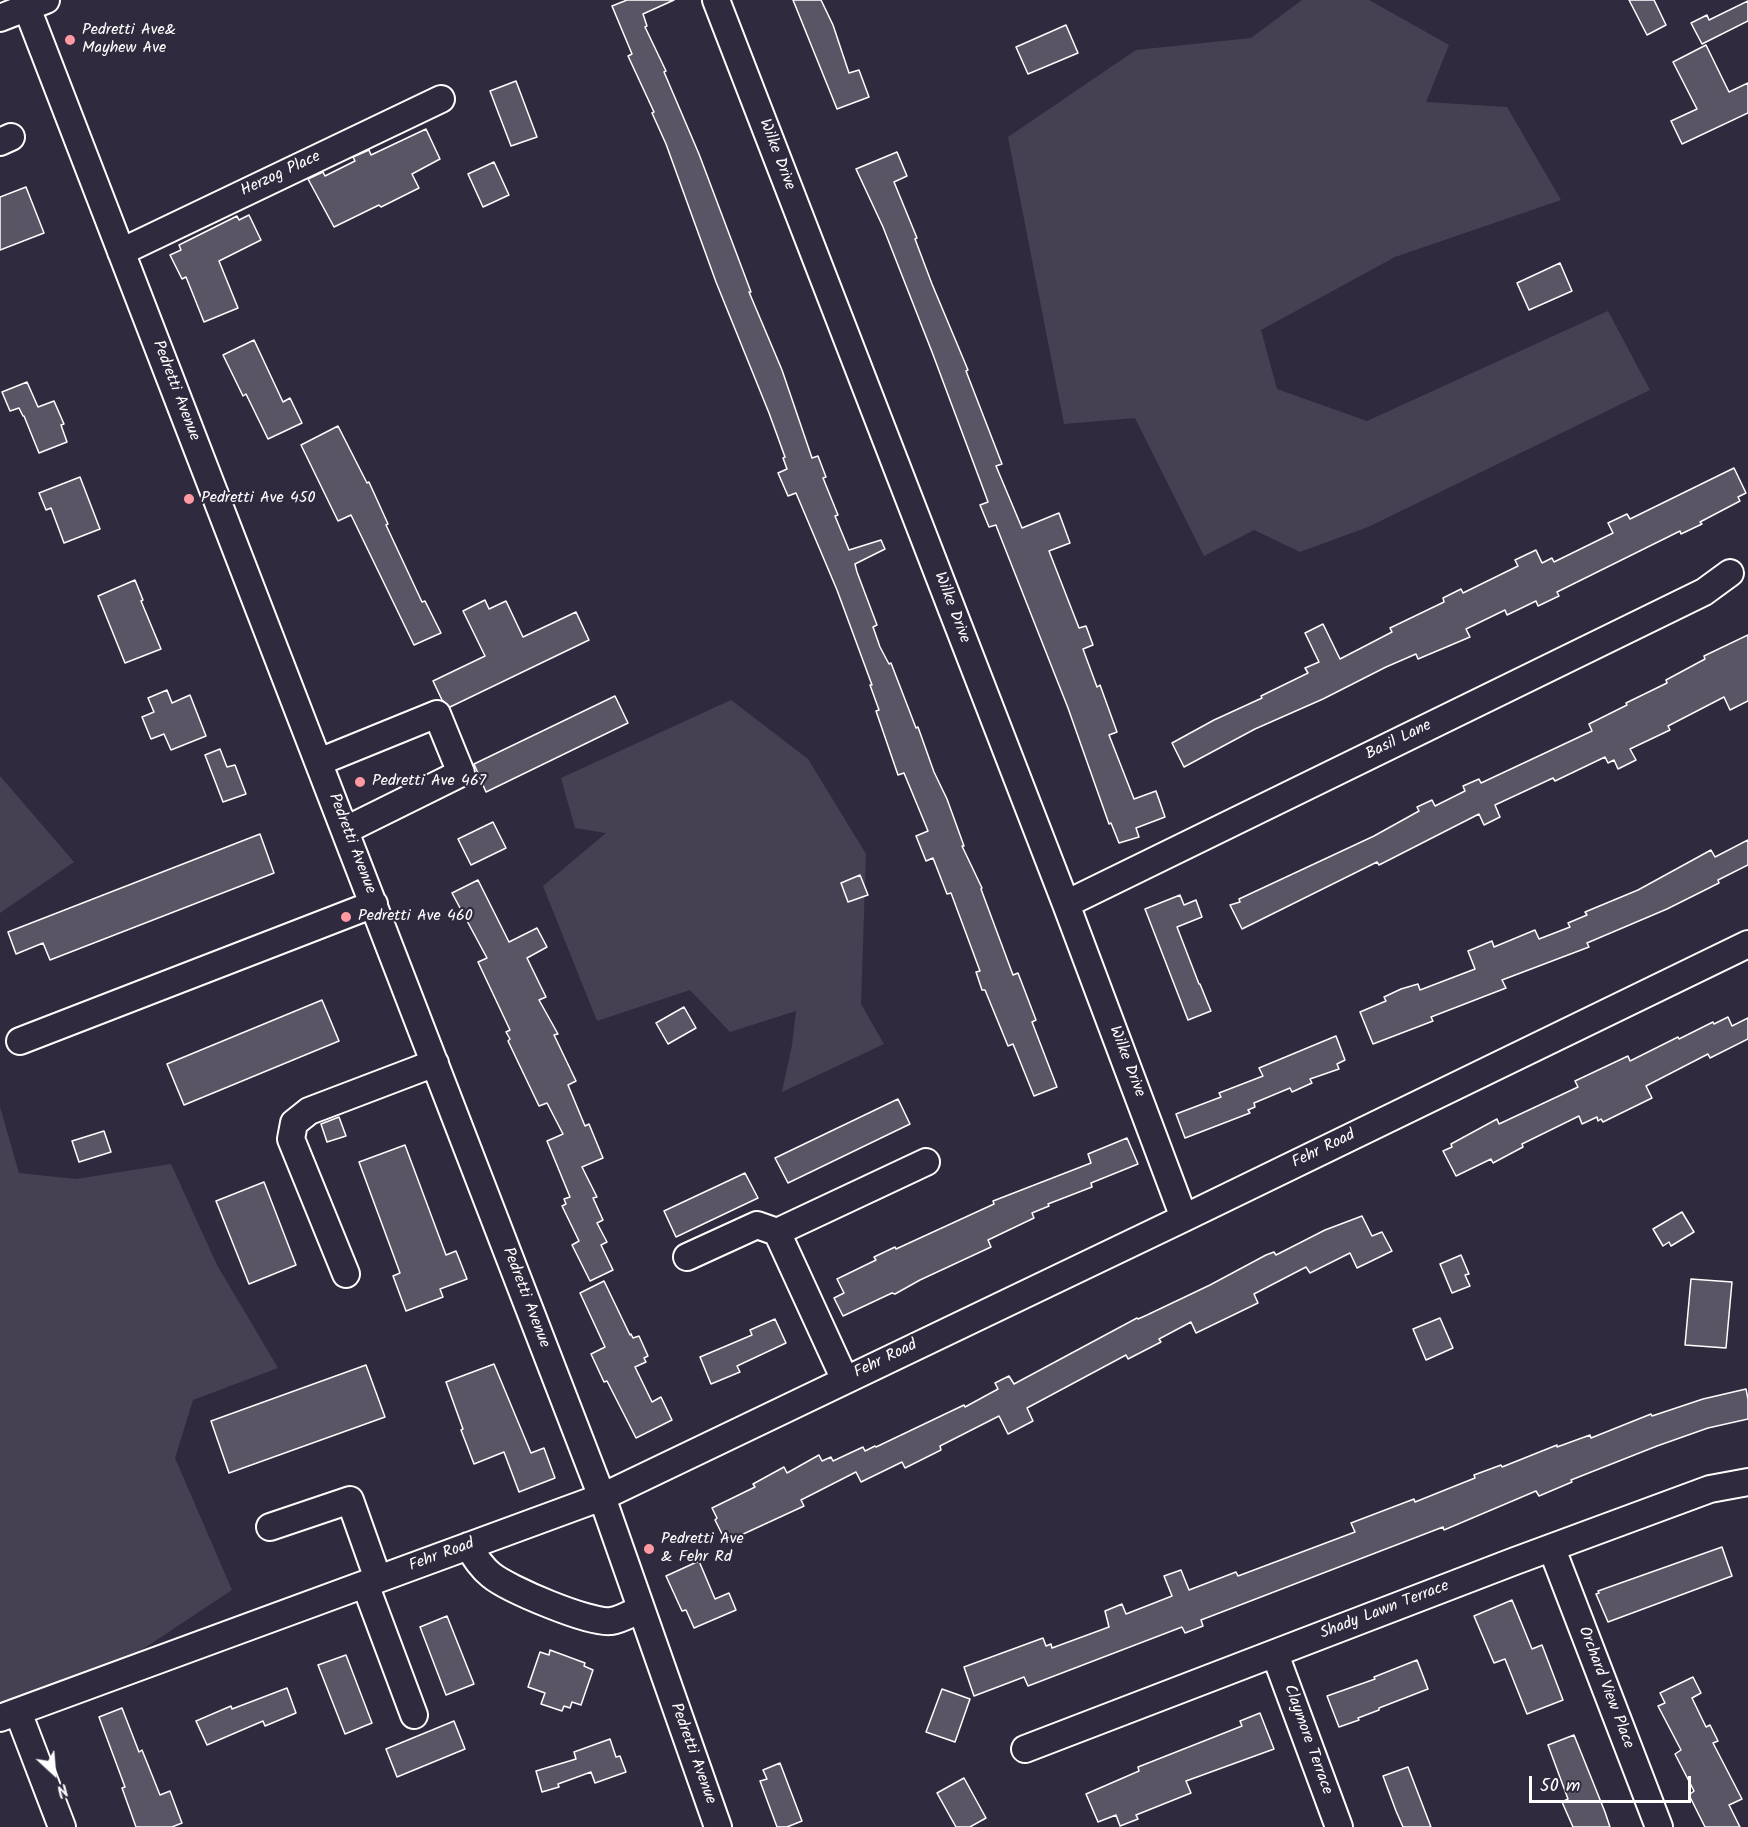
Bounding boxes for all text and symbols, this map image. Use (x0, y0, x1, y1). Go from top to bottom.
place label: Pedretti Ave& Mayhew Ave (82, 21, 176, 59)
marker: Pedretti Ave& Mayhew Ave (63, 33, 77, 47)
street label: Wilke Drive (754, 117, 798, 193)
street label: Herzog Place (238, 148, 324, 202)
street label: Pedretti Avenue (147, 338, 203, 444)
place label: Pedretti Ave 450 (201, 489, 315, 509)
marker: Pedretti Ave 450 (182, 492, 196, 506)
street label: Wilke Drive (929, 570, 973, 646)
street label: Basil Lane (1363, 717, 1435, 765)
place label: Pedretti Ave 467 (372, 772, 486, 792)
marker: Pedretti Ave 467 (353, 775, 367, 789)
street label: Pedretti Avenue (323, 791, 379, 897)
place label: Pedretti Ave 460 (358, 907, 473, 927)
marker: Pedretti Ave 460 (339, 910, 353, 924)
street label: Wilke Drive (1104, 1024, 1148, 1100)
street label: Fehr Road (1289, 1126, 1359, 1174)
street label: Pedretti Avenue (497, 1245, 553, 1351)
street label: Fehr Road (851, 1336, 921, 1384)
place label: Pedretti Ave & Fehr Rd (661, 1530, 744, 1568)
street label: Fehr Road (407, 1535, 477, 1577)
marker: Pedretti Ave & Fehr Rd (642, 1542, 656, 1556)
street label: Shady Lawn Terrace (1318, 1578, 1452, 1644)
street label: Orchard View Place (1573, 1624, 1637, 1752)
street label: Claymore Terrace (1278, 1682, 1336, 1798)
street label: Pedretti Avenue (665, 1701, 719, 1807)
north arrow (24, 1743, 84, 1803)
scale bar (1532, 1764, 1694, 1802)
text: 50 m (1540, 1772, 1580, 1801)
text: N (52, 1776, 72, 1803)

